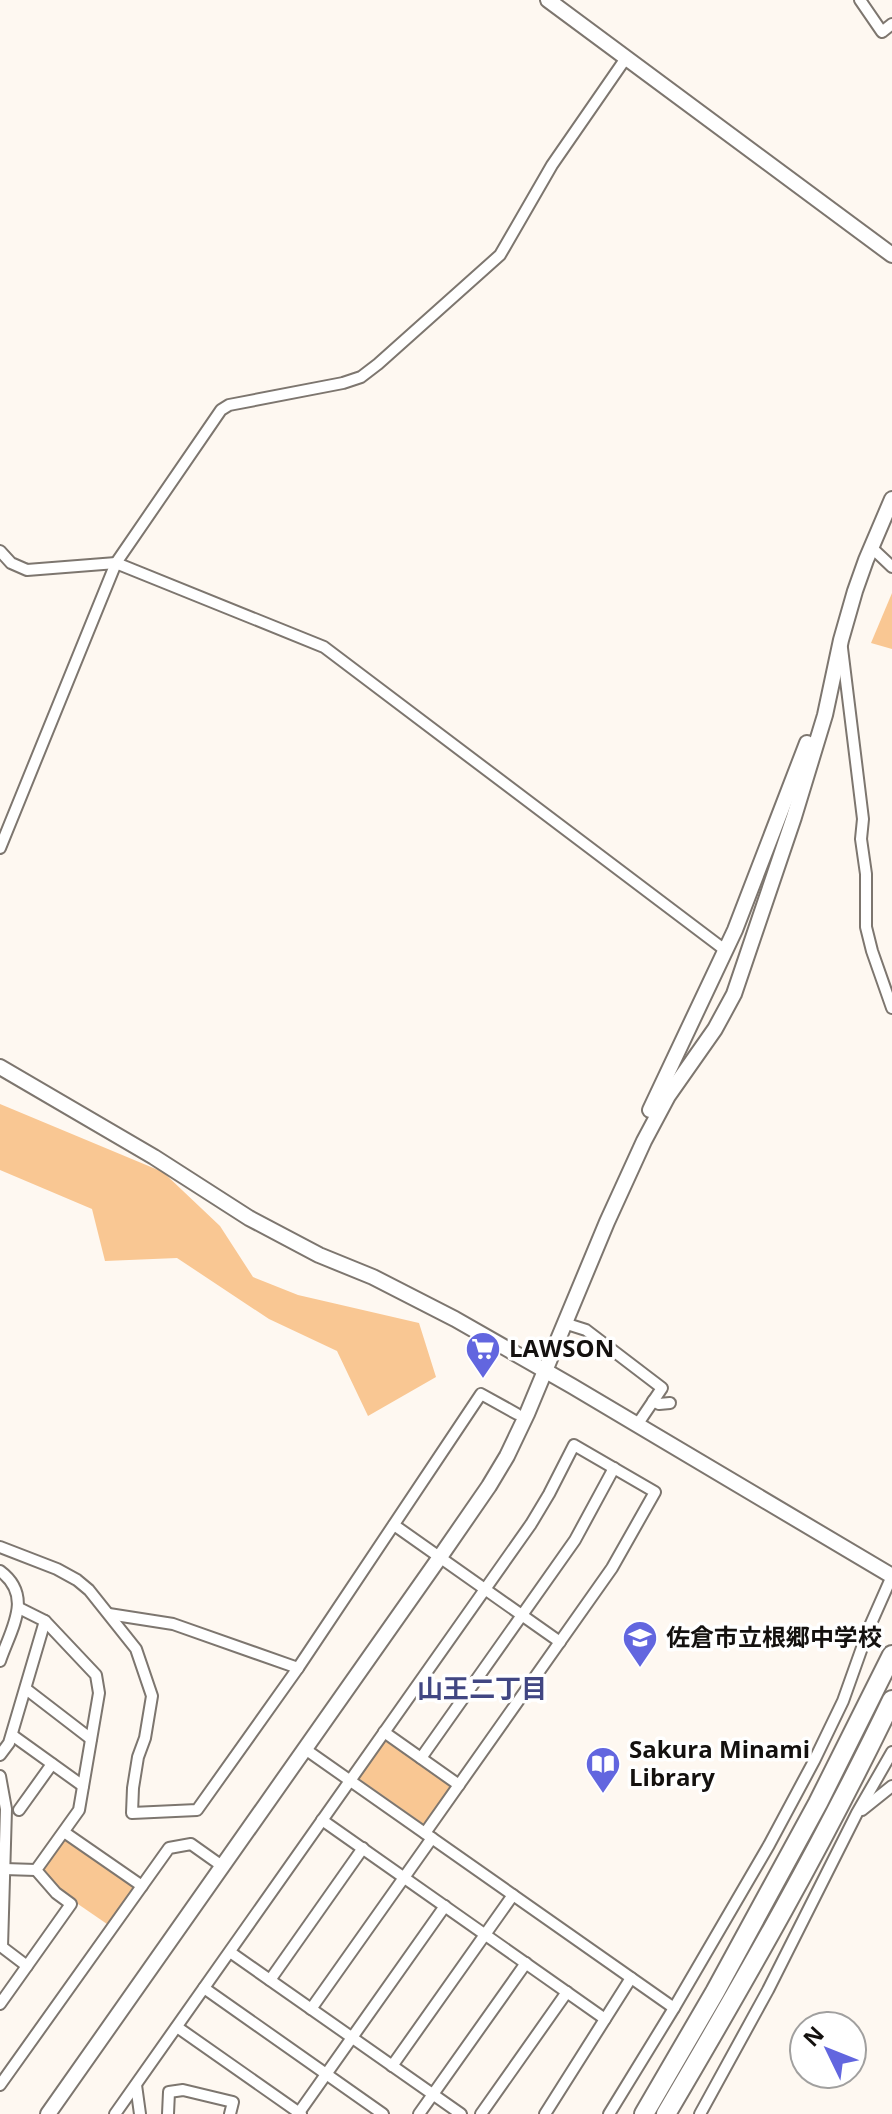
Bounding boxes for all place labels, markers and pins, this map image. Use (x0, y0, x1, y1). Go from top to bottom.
supermarket icon: LAWSON (464, 1330, 502, 1380)
place label: LAWSON (509, 1331, 614, 1364)
school or university icon: 佐倉市立根郷中学校 (621, 1619, 659, 1669)
place label: 佐倉市立根郷中学校 (666, 1620, 882, 1653)
place label: Sakura Minami Library (629, 1732, 810, 1793)
library icon: Sakura Minami Library (584, 1745, 622, 1795)

